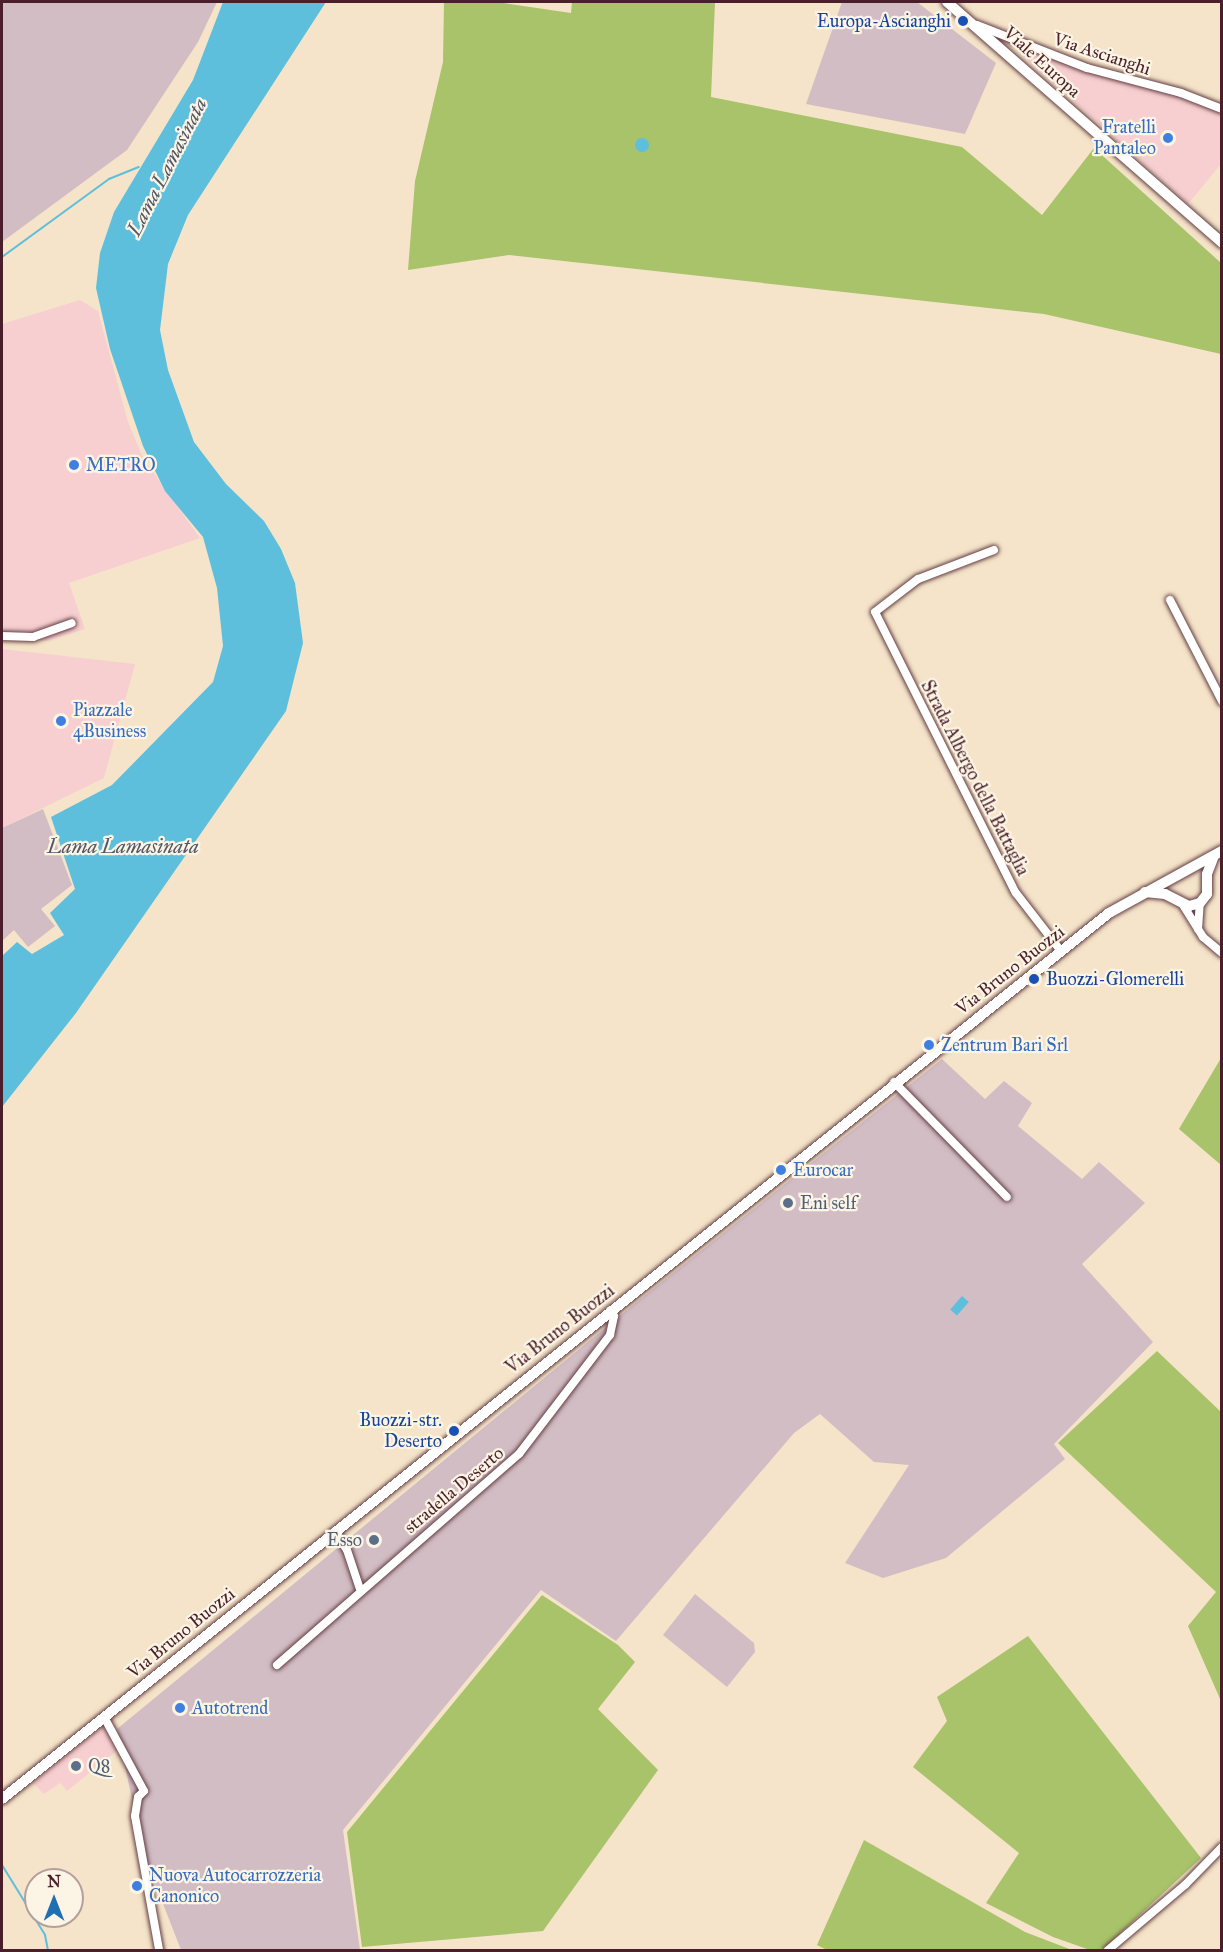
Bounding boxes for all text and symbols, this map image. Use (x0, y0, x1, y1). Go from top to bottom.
place label: Europa-Ascianghi (817, 10, 951, 32)
marker: Europa-Ascianghi (956, 14, 970, 28)
street label: Viale Europa (999, 22, 1085, 102)
street label: Via Ascianghi (1051, 28, 1153, 80)
water label: Lama Lamasinata (122, 94, 212, 240)
place label: Fratelli Pantaleo (1093, 117, 1156, 160)
marker: Fratelli Pantaleo (1161, 131, 1175, 145)
place label: METRO (86, 454, 156, 476)
marker: METRO (67, 458, 81, 472)
street label: Strada Albergo della Battaglia (916, 677, 1034, 879)
place label: Piazzale 4Business (73, 700, 146, 742)
marker: Piazzale 4Business (54, 714, 68, 728)
water label: Lama Lamasinata (47, 834, 199, 858)
street label: Via Bruno Buozzi (951, 921, 1069, 1019)
place label: Buozzi-Glomerelli (1046, 968, 1184, 990)
marker: Buozzi-Glomerelli (1027, 972, 1041, 986)
place label: Zentrum Bari Srl (941, 1034, 1068, 1056)
marker: Zentrum Bari Srl (922, 1038, 936, 1052)
place label: Eurocar (793, 1159, 853, 1181)
marker: Eurocar (774, 1163, 788, 1177)
place label: Eni self (800, 1192, 856, 1214)
marker: Eni self (781, 1196, 795, 1210)
street label: Via Bruno Buozzi (501, 1280, 619, 1378)
place label: Buozzi-str. Deserto (359, 1410, 442, 1452)
marker: Buozzi-str. Deserto (447, 1424, 461, 1438)
street label: stradella Deserto (400, 1442, 508, 1538)
place label: Esso (327, 1529, 362, 1551)
marker: Esso (367, 1533, 381, 1547)
street label: Via Bruno Buozzi (123, 1583, 239, 1683)
place label: Autotrend (192, 1697, 268, 1719)
marker: Autotrend (173, 1701, 187, 1715)
place label: Q8 (88, 1755, 110, 1777)
marker: Q8 (69, 1759, 83, 1773)
place label: Nuova Autocarrozzeria Canonico (149, 1865, 321, 1908)
north arrow (24, 1868, 84, 1928)
text: N (47, 1872, 61, 1891)
marker: Nuova Autocarrozzeria Canonico (130, 1879, 144, 1893)

